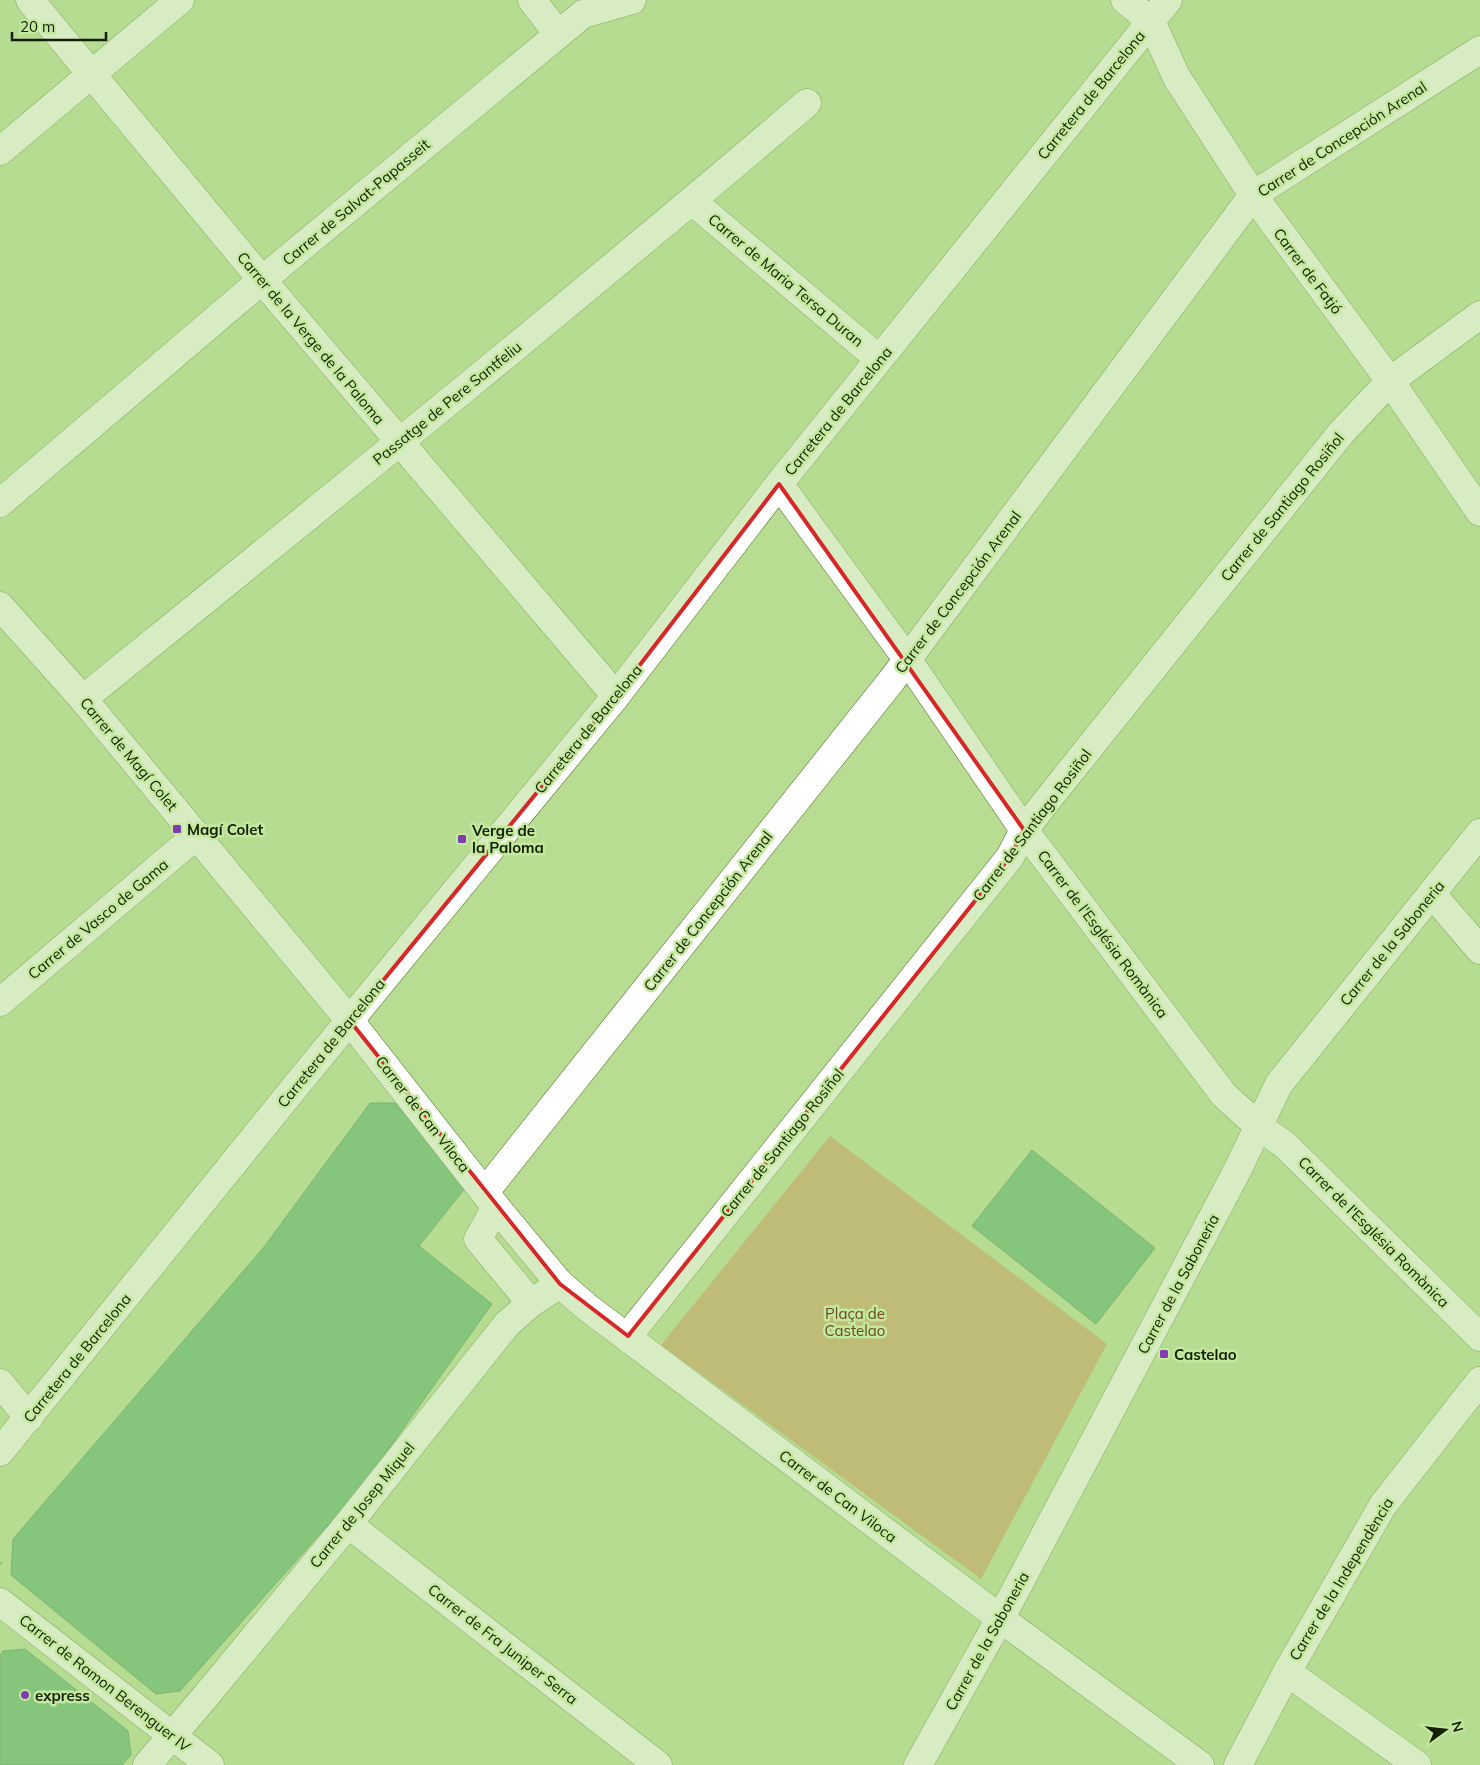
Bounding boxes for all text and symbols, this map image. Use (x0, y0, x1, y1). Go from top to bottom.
scale bar (12, 10, 106, 42)
text: 20 m (20, 17, 55, 36)
street label: Carretera de Barcelona (1033, 27, 1149, 163)
street label: Carrer de Concepción Arenal (1254, 77, 1430, 201)
street label: Carrer de Salvat-Papasseit (278, 135, 434, 269)
street label: Carrer de Maria Tersa Duran (704, 209, 868, 351)
street label: Carrer de Fatjó (1269, 224, 1347, 318)
street label: Carrer de la Verge de la Paloma (233, 248, 389, 428)
street label: Passatge de Pere Santfeliu (369, 337, 525, 469)
street label: Carretera de Barcelona (780, 343, 896, 479)
street label: Carrer de Santiago Rosiñol (1216, 429, 1348, 585)
street label: Carrer de Concepción Arenal (891, 507, 1025, 677)
street label: Carretera de Barcelona (530, 661, 646, 797)
street label: Carrer de Magí Colet (76, 693, 182, 815)
street label: Carrer de Santiago Rosiñol (969, 745, 1095, 905)
place label: Magí Colet (187, 820, 263, 839)
place label: Verge de la Paloma (471, 821, 544, 857)
marker: Magí Colet (171, 823, 183, 835)
street label: Carrer de Concepción Arenal (640, 827, 776, 995)
marker: Verge de la Paloma (456, 833, 468, 845)
street label: Carrer de l'Església Romànica (1033, 846, 1173, 1022)
street label: Carrer de Vasco de Gama (24, 855, 172, 983)
street label: Carrer de la Saboneria (1336, 876, 1448, 1010)
street label: Carretera de Barcelona (273, 975, 389, 1111)
street label: Carrer de Can Viloca (372, 1052, 474, 1176)
street label: Carrer de Santiago Rosiñol (716, 1065, 848, 1221)
street label: Carrer de l'Església Romànica (1295, 1153, 1453, 1311)
street label: Carrer de la Saboneria (1133, 1211, 1223, 1357)
street label: Carretera de Barcelona (19, 1290, 135, 1426)
park label: Plaça de Castelao (825, 1304, 885, 1340)
place label: Castelao (1174, 1345, 1237, 1364)
marker: Castelao (1158, 1348, 1170, 1360)
street label: Carrer de Josep Miquel (305, 1438, 419, 1572)
street label: Carrer de Can Viloca (775, 1445, 901, 1547)
street label: Carrer de la Independència (1285, 1494, 1397, 1664)
street label: Carrer de la Saboneria (941, 1568, 1033, 1714)
street label: Carrer de Fra Juniper Serra (424, 1580, 582, 1708)
street label: Carrer de Ramon Berenguer IV (15, 1610, 195, 1756)
place label: express (35, 1686, 90, 1705)
marker: express (19, 1689, 31, 1701)
north arrow (1420, 1705, 1470, 1755)
text: N (1447, 1719, 1468, 1734)

